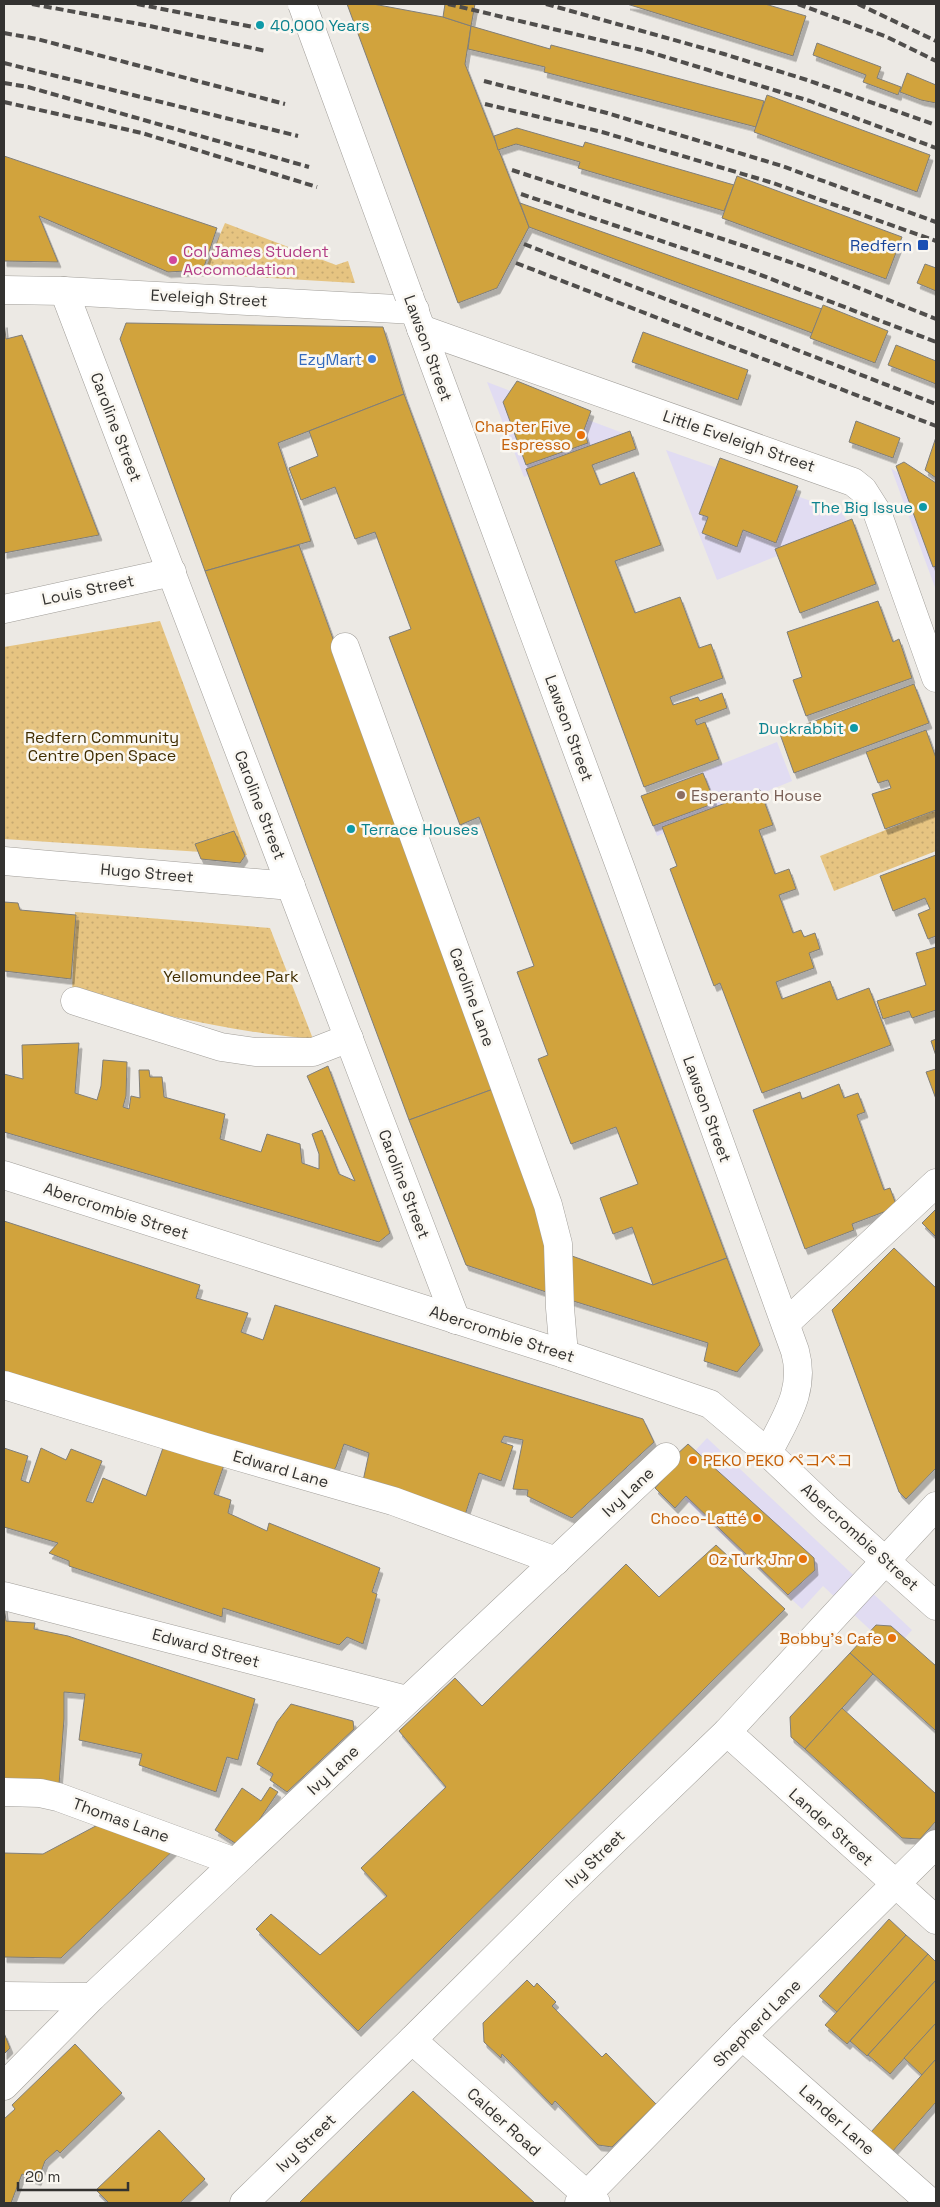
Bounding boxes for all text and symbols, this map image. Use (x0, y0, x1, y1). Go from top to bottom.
place label: 40,000 Years (270, 15, 370, 36)
marker: 40,000 Years (254, 19, 266, 31)
place label: Redfern (850, 235, 912, 256)
marker: Redfern (916, 238, 930, 252)
place label: Col James Student Accomodation (183, 241, 329, 280)
marker: Col James Student Accomodation (167, 254, 179, 266)
street label: Eveleigh Street (150, 284, 268, 312)
street label: Lawson Street (399, 292, 457, 404)
place label: EzyMart (298, 349, 362, 370)
marker: EzyMart (366, 353, 378, 365)
street label: Caroline Street (86, 369, 146, 485)
street label: Little Eveleigh Street (660, 405, 818, 477)
place label: Chapter Five Espresso (475, 416, 571, 455)
marker: Chapter Five Espresso (575, 429, 587, 441)
place label: The Big Issue (811, 497, 913, 518)
marker: The Big Issue (917, 501, 929, 513)
street label: Louis Street (40, 570, 136, 610)
street label: Lawson Street (540, 672, 598, 784)
place label: Duckrabbit (759, 718, 844, 739)
marker: Duckrabbit (848, 722, 860, 734)
park label: Redfern Community Centre Open Space (25, 727, 179, 766)
street label: Caroline Street (230, 747, 290, 863)
place label: Esperanto House (691, 785, 822, 806)
marker: Esperanto House (675, 789, 687, 801)
place label: Terrace Houses (361, 819, 479, 840)
marker: Terrace Houses (345, 823, 357, 835)
street label: Hugo Street (100, 858, 194, 888)
street label: Caroline Lane (444, 945, 500, 1049)
park label: Yellomundee Park (163, 966, 299, 987)
street label: Lawson Street (678, 1053, 736, 1165)
street label: Caroline Street (374, 1126, 434, 1242)
street label: Abercrombie Street (41, 1178, 191, 1244)
street label: Abercrombie Street (427, 1301, 577, 1367)
street label: Edward Lane (231, 1445, 331, 1493)
place label: PEKO PEKO ペコペコ (703, 1450, 852, 1471)
marker: PEKO PEKO ペコペコ (687, 1454, 699, 1466)
street label: Ivy Lane (598, 1463, 658, 1521)
street label: Abercrombie Street (797, 1479, 923, 1595)
place label: Choco-Latté (650, 1508, 747, 1529)
marker: Choco-Latté (751, 1512, 763, 1524)
place label: Oz Turk Jnr (709, 1549, 793, 1570)
marker: Oz Turk Jnr (797, 1553, 809, 1565)
street label: Edward Street (150, 1624, 262, 1672)
place label: Bobby's Cafe (780, 1628, 882, 1649)
marker: Bobby's Cafe (886, 1632, 898, 1644)
street label: Ivy Lane (303, 1741, 363, 1799)
street label: Lander Street (784, 1784, 878, 1870)
street label: Thomas Lane (70, 1793, 172, 1847)
street label: Ivy Street (561, 1825, 629, 1893)
street label: Shepherd Lane (709, 1975, 805, 2071)
street label: Lander Lane (795, 2080, 879, 2160)
street label: Calder Road (463, 2083, 545, 2161)
street label: Ivy Street (272, 2109, 340, 2177)
scale bar (18, 2160, 128, 2192)
text: 20 m (25, 2167, 60, 2186)

